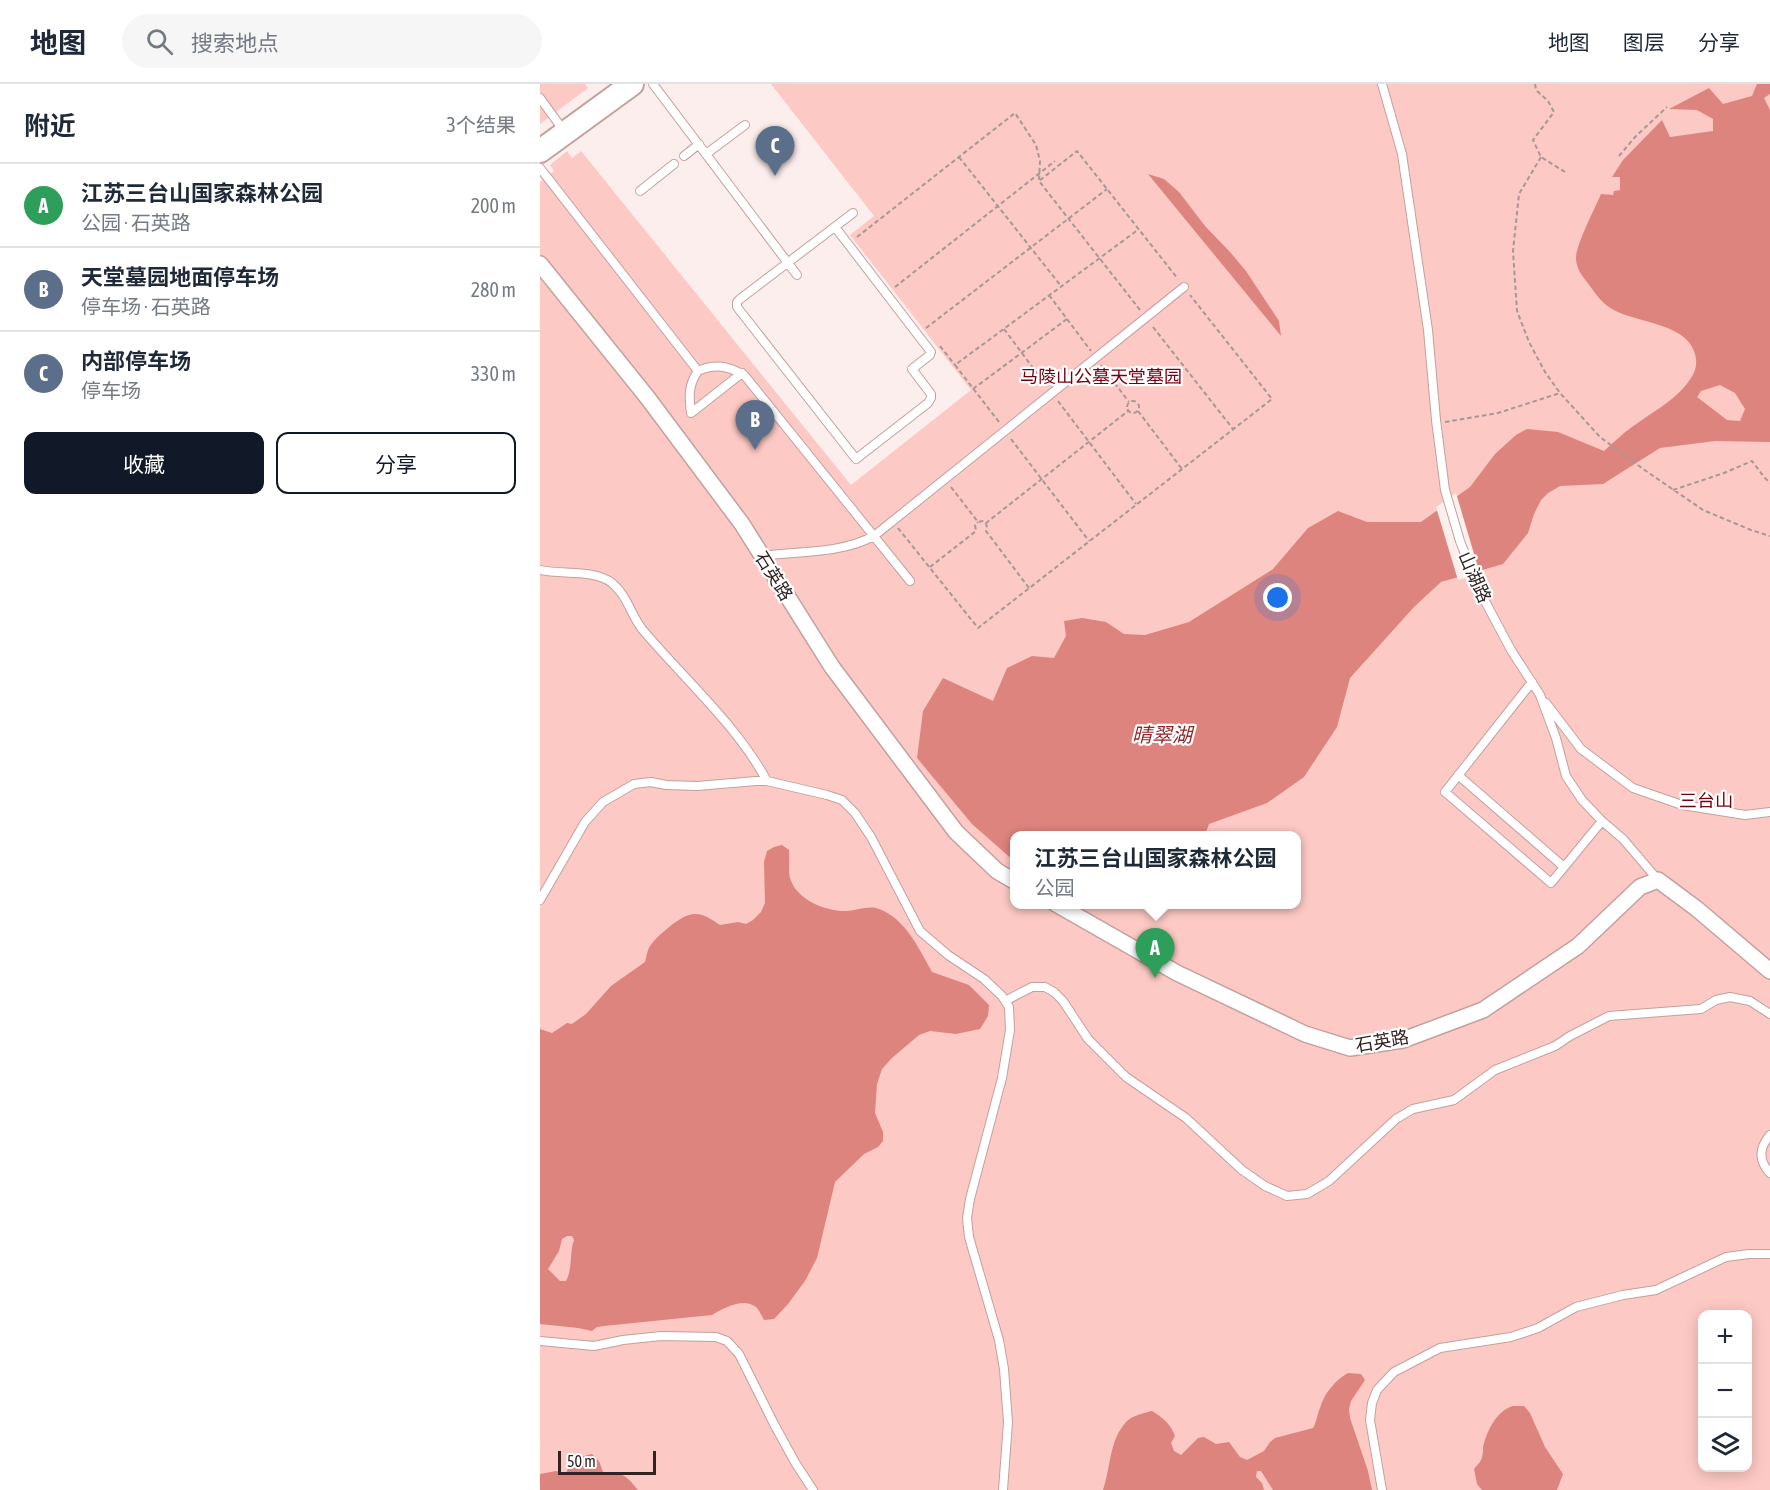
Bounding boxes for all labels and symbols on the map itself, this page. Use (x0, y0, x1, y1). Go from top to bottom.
pin: C (756, 126, 794, 176)
park label: 马陵山公墓天堂墓园 (1020, 366, 1182, 387)
pin: B (736, 400, 774, 450)
street label: 石英路 (751, 548, 797, 604)
street label: 山湖路 (1454, 548, 1496, 606)
your location (1263, 583, 1292, 612)
water label: 晴翠湖 (1132, 723, 1195, 746)
park label: 三台山 (1679, 790, 1733, 811)
pin: A (1136, 928, 1174, 978)
street label: 石英路 (1354, 1026, 1410, 1056)
scale bar (558, 1448, 656, 1476)

